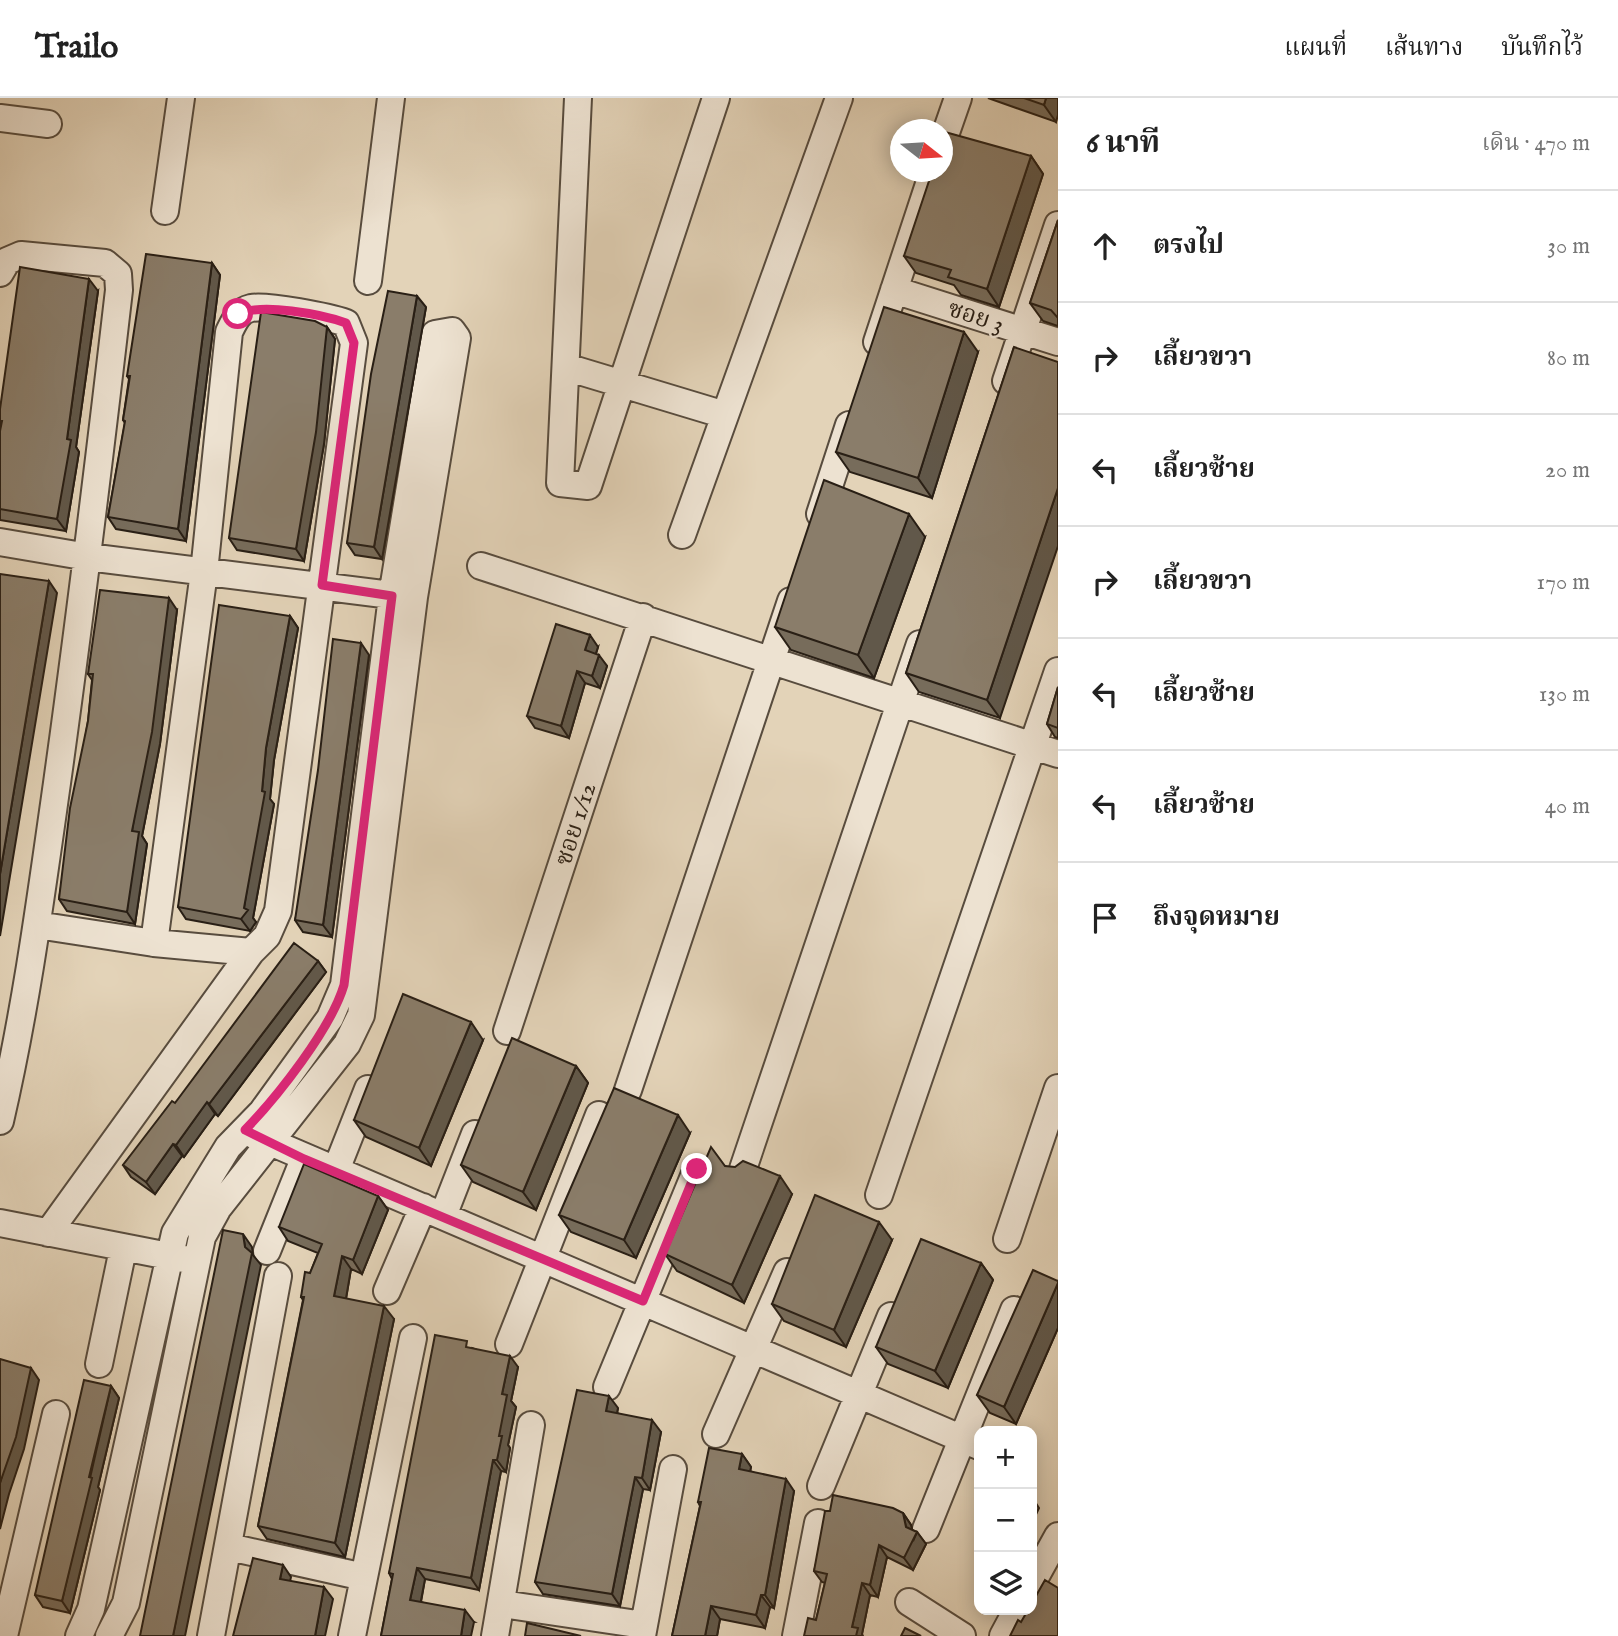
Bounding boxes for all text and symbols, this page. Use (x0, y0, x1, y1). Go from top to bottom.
text: Trailo (35, 27, 118, 69)
text: แผนที่ (1284, 33, 1347, 64)
text: เส้นทาง (1385, 33, 1463, 64)
text: บันทึกไว้ (1501, 33, 1583, 64)
north arrow (890, 119, 953, 182)
text: 6 นาที (1086, 125, 1160, 163)
text: เดิน · 470 m (1482, 129, 1590, 158)
icon: ahead (1086, 227, 1124, 265)
text: ตรงไป (1153, 229, 1224, 262)
text: 30 m (1547, 232, 1590, 261)
street label: ซอย 3 (944, 294, 1007, 341)
route start (222, 298, 253, 329)
icon: right (1086, 339, 1124, 377)
text: เลี้ยวขวา (1153, 341, 1252, 374)
text: 80 m (1547, 344, 1590, 373)
icon: left (1086, 451, 1124, 489)
text: เลี้ยวซ้าย (1153, 453, 1255, 486)
text: 20 m (1545, 456, 1590, 485)
icon: right (1086, 563, 1124, 601)
text: เลี้ยวขวา (1153, 565, 1252, 598)
text: 170 m (1537, 568, 1590, 597)
icon: left (1086, 675, 1124, 713)
text: เลี้ยวซ้าย (1153, 677, 1255, 710)
text: 130 m (1539, 680, 1590, 709)
street label: ซอย 1/12 (548, 779, 604, 870)
icon: left (1086, 787, 1124, 825)
text: เลี้ยวซ้าย (1153, 789, 1255, 822)
text: 40 m (1545, 792, 1590, 821)
icon: arrive (1086, 899, 1124, 937)
text: ถึงจุดหมาย (1153, 901, 1280, 934)
route end (681, 1153, 712, 1184)
map controls (974, 1426, 1037, 1615)
button: + (974, 1426, 1037, 1489)
button: − (974, 1489, 1037, 1552)
button: layers (974, 1552, 1037, 1615)

